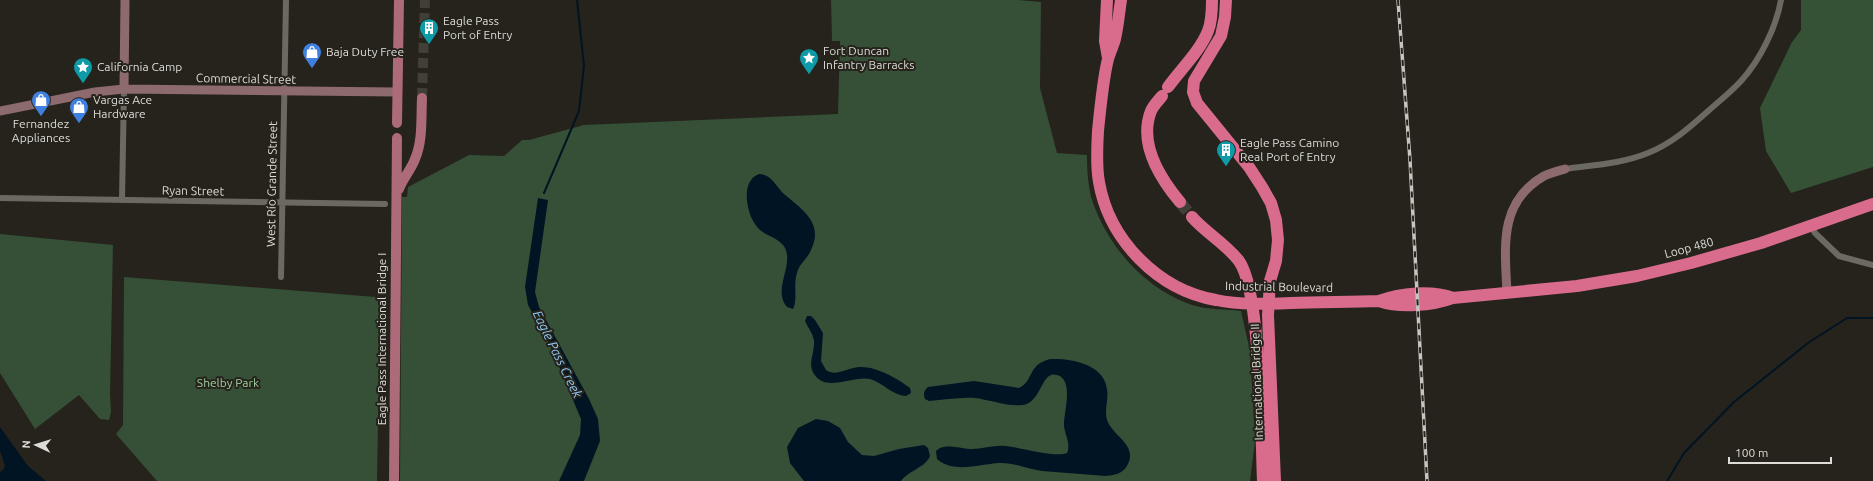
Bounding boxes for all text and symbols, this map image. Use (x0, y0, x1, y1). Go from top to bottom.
place label: Eagle Pass Port of Entry (443, 14, 513, 41)
building icon: Eagle Pass Port of Entry (418, 17, 440, 45)
shop icon: Baja Duty Free (301, 41, 323, 69)
place label: Fort Duncan Infantry Barracks (823, 44, 914, 71)
place label: Baja Duty Free (326, 45, 404, 58)
place icon: Fort Duncan Infantry Barracks (798, 47, 820, 75)
place icon: California Camp (72, 56, 94, 84)
place label: California Camp (97, 60, 182, 73)
street label: Commercial Street (196, 71, 297, 86)
shop icon: Fernandez Appliances (30, 89, 52, 117)
place label: Vargas Ace Hardware (93, 93, 152, 120)
shop icon: Vargas Ace Hardware (68, 96, 90, 124)
place label: Fernandez Appliances (12, 117, 70, 144)
street label: West Río Grande Street (264, 121, 279, 247)
place label: Eagle Pass Camino Real Port of Entry (1240, 136, 1339, 163)
building icon: Eagle Pass Camino Real Port of Entry (1215, 139, 1237, 167)
street label: Ryan Street (162, 183, 225, 198)
street label: Loop 480 (1663, 235, 1715, 260)
street label: Eagle Pass International Bridge I (375, 253, 388, 425)
street label: Industrial Boulevard (1225, 279, 1333, 294)
water label: Eagle Pass Creek (531, 308, 585, 400)
street label: International Bridge II (1248, 323, 1265, 441)
park label: Shelby Park (197, 376, 259, 389)
north arrow (16, 425, 56, 465)
scale bar (1729, 439, 1831, 465)
text: N (20, 440, 32, 449)
text: 100 m (1735, 446, 1768, 459)

